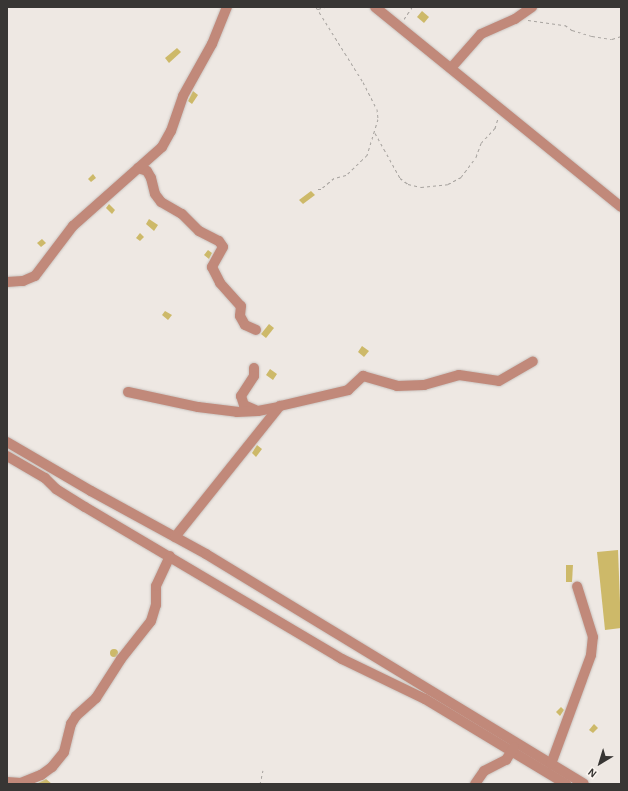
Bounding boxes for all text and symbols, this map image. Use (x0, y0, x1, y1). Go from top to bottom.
north arrow (580, 743, 620, 783)
text: N (586, 766, 599, 780)

